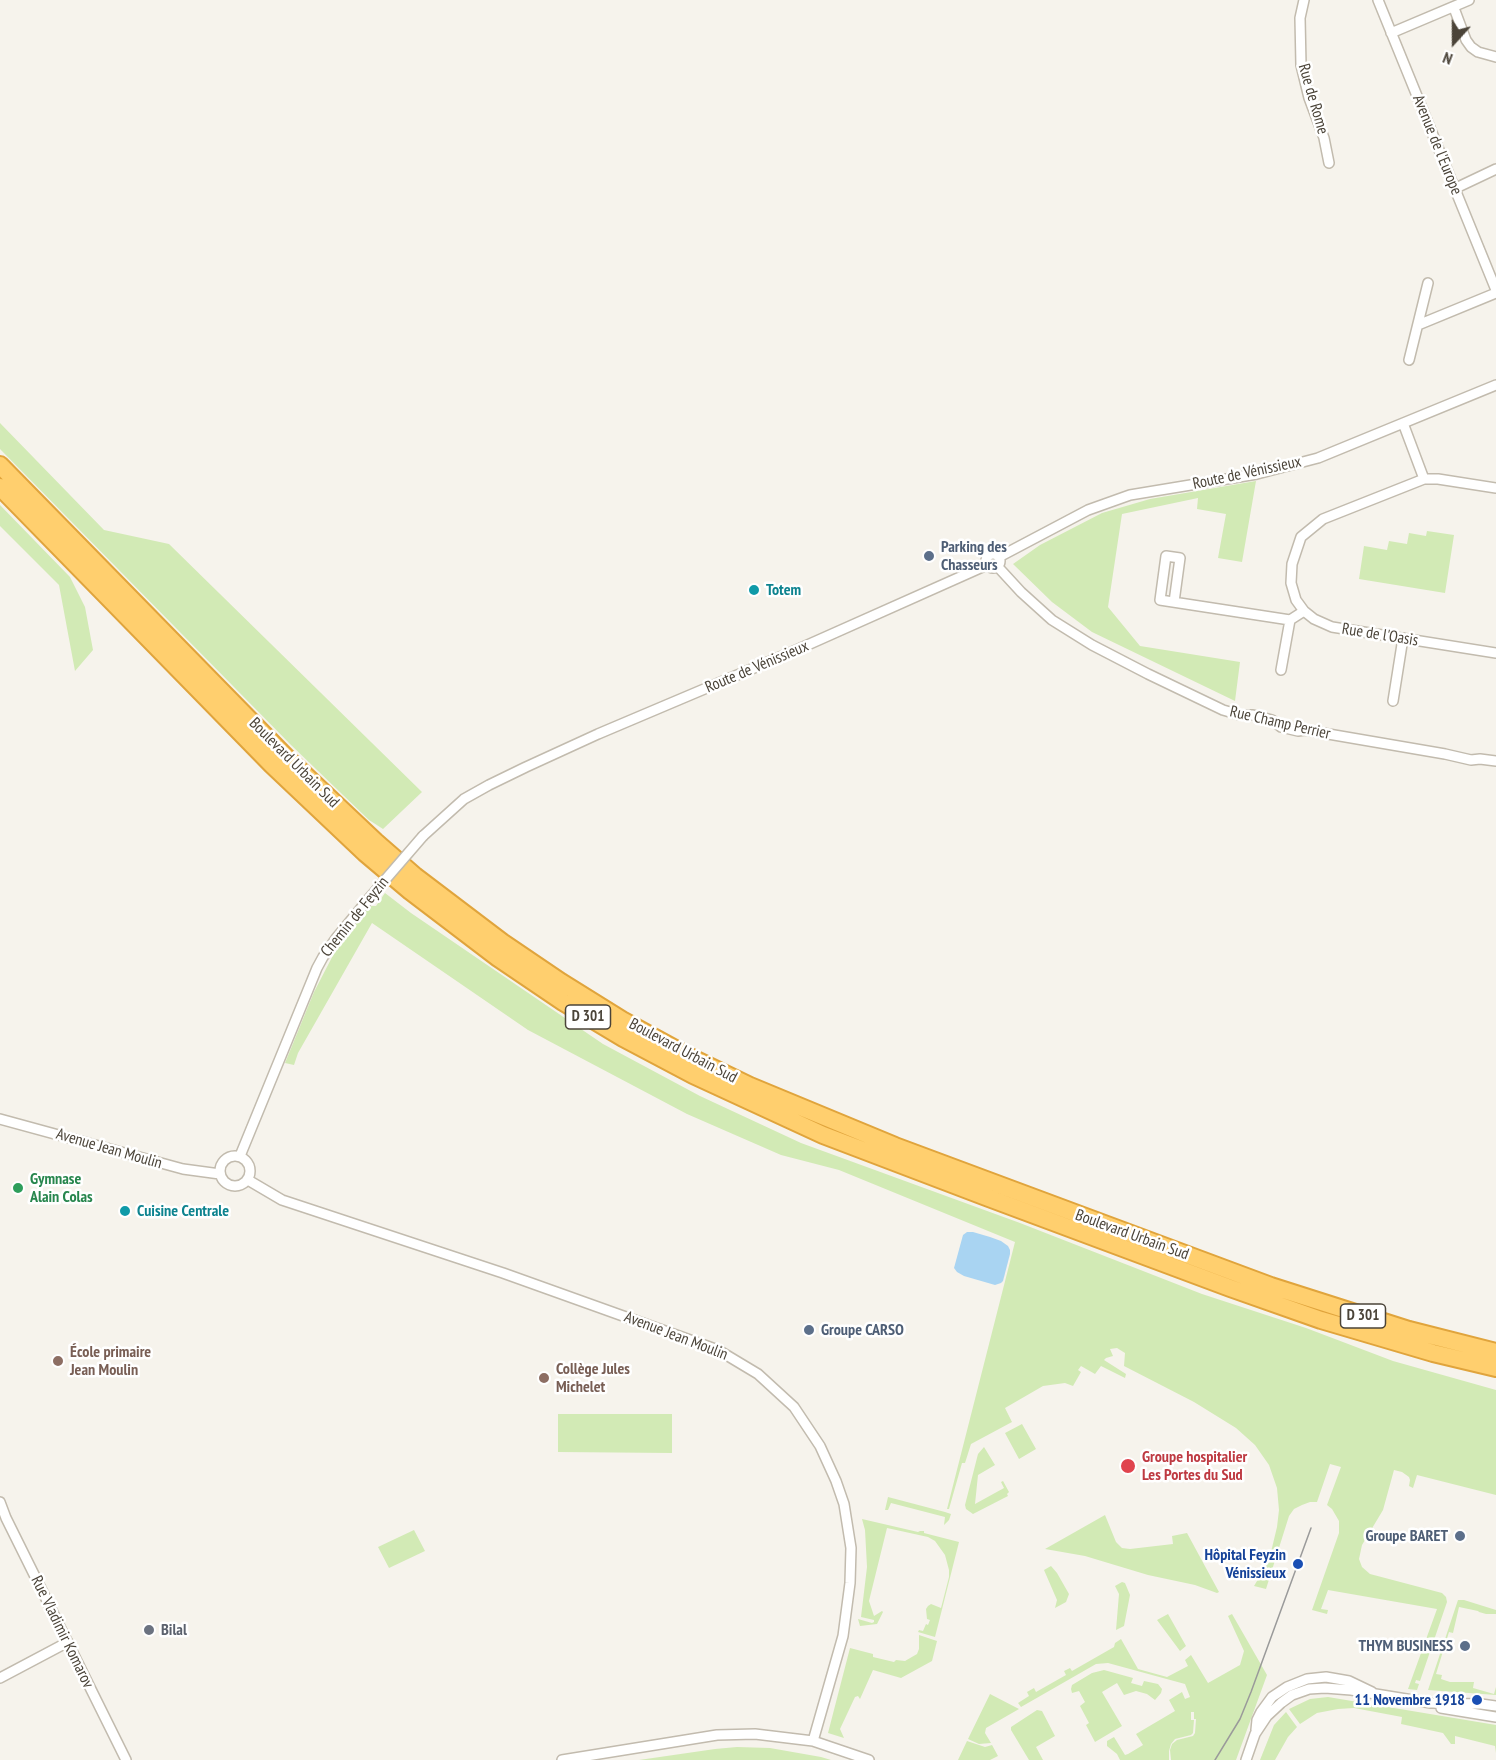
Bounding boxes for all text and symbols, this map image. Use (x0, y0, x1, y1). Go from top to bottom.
north arrow (1424, 12, 1484, 72)
text: N (1440, 48, 1455, 70)
street label: Rue de Rome (1294, 61, 1332, 137)
street label: Avenue de l'Europe (1408, 92, 1466, 198)
street label: Route de Vénissieux (1191, 452, 1303, 494)
place label: Parking des Chasseurs (941, 537, 1007, 575)
marker: Parking des Chasseurs (922, 549, 936, 563)
place label: Totem (766, 580, 801, 600)
marker: Totem (747, 583, 761, 597)
street label: Rue de l'Oasis (1340, 619, 1420, 651)
street label: Route de Vénissieux (702, 637, 812, 697)
street label: Rue Champ Perrier (1228, 702, 1332, 744)
street label: Boulevard Urbain Sud (245, 714, 343, 812)
street label: Chemin de Feyzin (317, 873, 393, 961)
road number: D 301 (566, 1005, 610, 1029)
street label: Boulevard Urbain Sud (626, 1014, 740, 1088)
street label: Avenue Jean Moulin (54, 1125, 164, 1173)
place label: Gymnase Alain Colas (30, 1169, 93, 1207)
marker: Gymnase Alain Colas (11, 1181, 25, 1195)
place label: Cuisine Centrale (137, 1201, 229, 1221)
marker: Cuisine Centrale (118, 1204, 132, 1218)
street label: Boulevard Urbain Sud (1073, 1206, 1191, 1264)
road number: D 301 (1340, 1304, 1386, 1328)
street label: Avenue Jean Moulin (621, 1307, 731, 1365)
place label: Groupe CARSO (821, 1320, 904, 1340)
marker: Groupe CARSO (802, 1323, 816, 1337)
place label: École primaire Jean Moulin (70, 1342, 151, 1380)
marker: École primaire Jean Moulin (51, 1354, 65, 1368)
place label: Collège Jules Michelet (556, 1359, 630, 1397)
marker: Collège Jules Michelet (537, 1371, 551, 1385)
place label: Groupe hospitalier Les Portes du Sud (1142, 1447, 1247, 1485)
marker: Groupe hospitalier Les Portes du Sud (1119, 1457, 1137, 1475)
place label: Groupe BARET (1365, 1526, 1448, 1546)
marker: Groupe BARET (1453, 1529, 1467, 1543)
place label: Hôpital Feyzin Vénissieux (1204, 1545, 1286, 1583)
marker: Hôpital Feyzin Vénissieux (1291, 1557, 1305, 1571)
street label: Rue Vladimir Komarov (27, 1573, 97, 1691)
place label: Bilal (161, 1620, 187, 1640)
marker: Bilal (142, 1623, 156, 1637)
place label: THYM BUSINESS (1359, 1636, 1453, 1656)
marker: THYM BUSINESS (1458, 1639, 1472, 1653)
place label: 11 Novembre 1918 (1355, 1690, 1465, 1710)
marker: 11 Novembre 1918 (1470, 1693, 1484, 1707)

